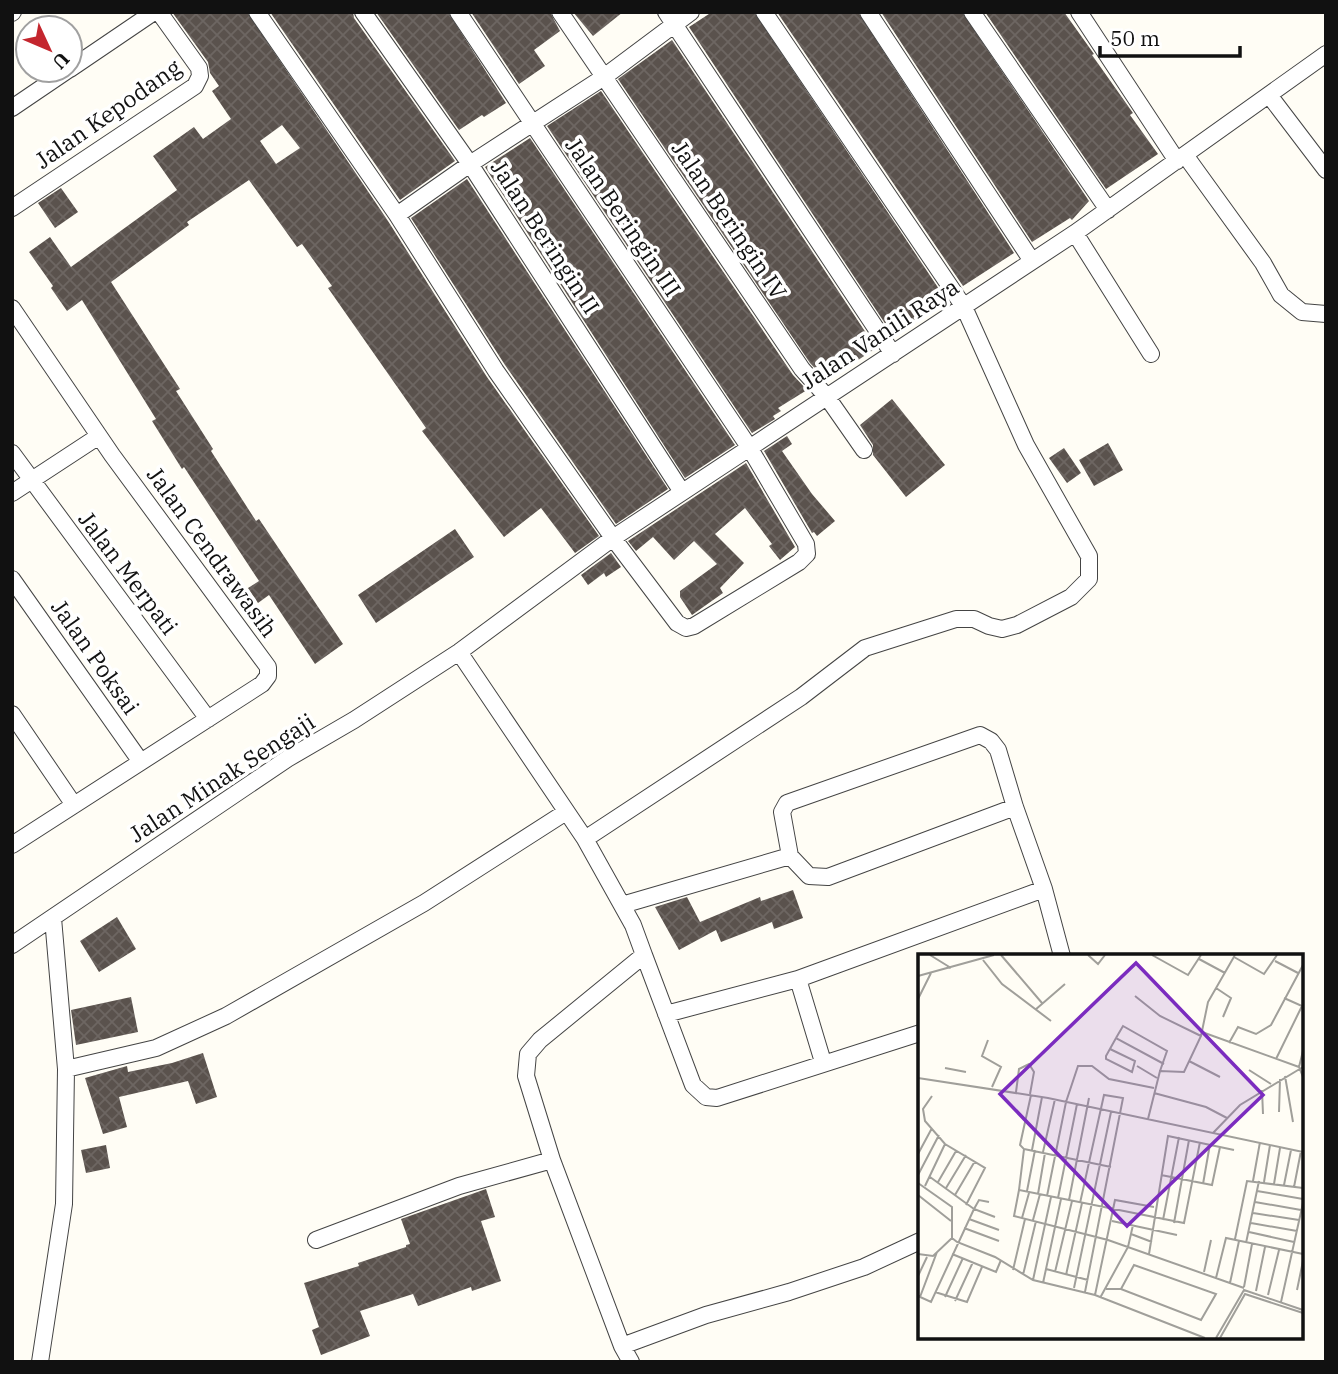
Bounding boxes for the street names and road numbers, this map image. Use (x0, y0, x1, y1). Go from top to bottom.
street label: Jalan Kepodang (28, 51, 187, 175)
street label: Jalan Beringin III (559, 131, 688, 302)
street label: Jalan Beringin IV (666, 134, 794, 305)
street label: Jalan Beringin II (485, 154, 607, 319)
street label: Jalan Vanili Raya (795, 271, 964, 395)
street label: Jalan Cendrawasih (141, 460, 285, 643)
street label: Jalan Merpati (73, 505, 185, 640)
street label: Jalan Poksai (45, 593, 146, 720)
street label: Jalan Minak Sengaji (123, 706, 320, 848)

